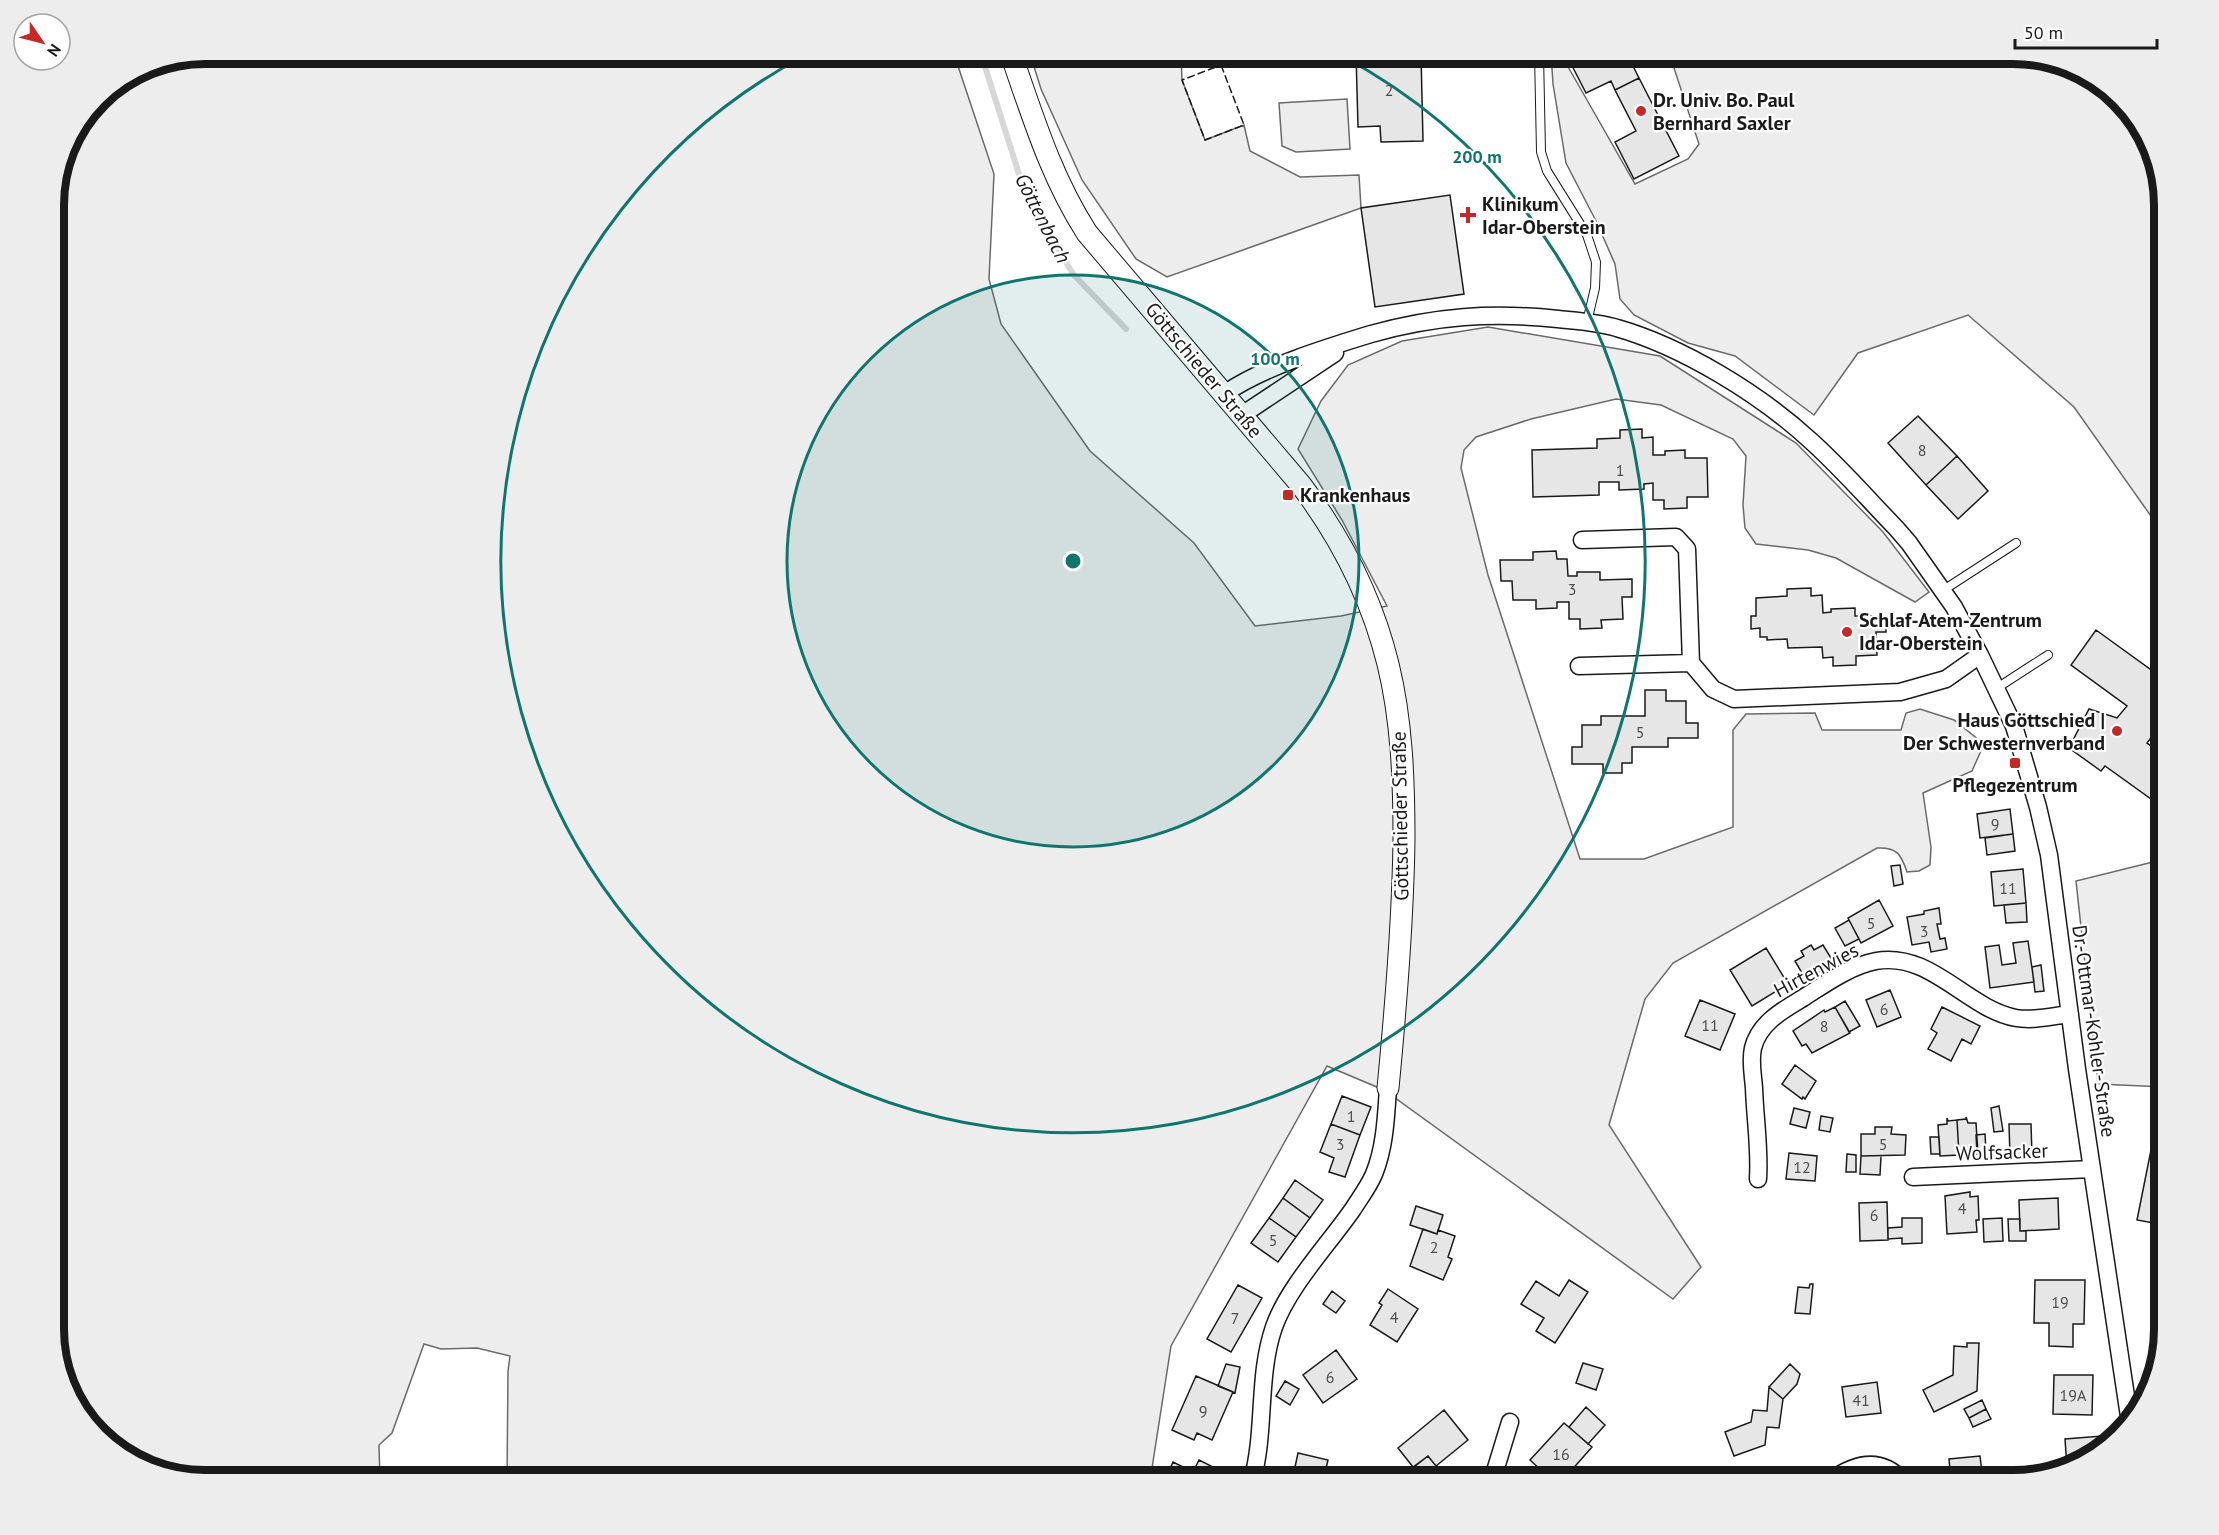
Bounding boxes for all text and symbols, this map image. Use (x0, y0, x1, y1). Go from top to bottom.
north arrow (12, 12, 72, 72)
scale bar (2015, 12, 2158, 50)
text: 50 m (2024, 21, 2063, 44)
text: N (43, 41, 65, 61)
house number: 2 (1385, 80, 1393, 100)
place label: Dr. Univ. Bo. Paul Bernhard Saxler (1653, 87, 1794, 136)
marker: Dr. Univ. Bo. Paul Bernhard Saxler (1634, 104, 1648, 118)
text: 200 m (1452, 145, 1502, 168)
water label: Göttenbach (1009, 168, 1077, 268)
place label: Klinikum Idar-Oberstein (1482, 191, 1606, 240)
marker: Klinikum Idar-Oberstein (1459, 206, 1477, 224)
street label: Göttschieder Straße (1140, 297, 1268, 443)
text: 100 m (1250, 347, 1300, 370)
house number: 8 (1918, 440, 1926, 460)
house number: 1 (1616, 460, 1624, 480)
place label: Krankenhaus (1300, 482, 1411, 508)
marker: Krankenhaus (1281, 488, 1295, 502)
centre of rings (1063, 551, 1083, 571)
house number: 3 (1568, 579, 1576, 599)
place label: Schlaf-Atem-Zentrum Idar-Oberstein (1859, 607, 2042, 656)
marker: Schlaf-Atem-Zentrum Idar-Oberstein (1840, 625, 1854, 639)
place label: Haus Göttschied | Der Schwesternverband (1903, 707, 2105, 756)
house number: 5 (1636, 722, 1644, 742)
marker: Haus Göttschied | Der Schwesternverband (2110, 724, 2124, 738)
street label: Göttschieder Straße (1386, 731, 1414, 901)
marker: Pflegezentrum (2008, 756, 2022, 770)
place label: Pflegezentrum (1952, 772, 2078, 798)
house number: 9 (1991, 814, 1999, 834)
house number: 11 (1999, 878, 2017, 898)
house number: 5 (1867, 913, 1875, 933)
house number: 3 (1920, 921, 1928, 941)
street label: Dr.-Ottmar-Kohler-Straße (2066, 923, 2122, 1139)
street label: Hirtenwies (1769, 937, 1863, 1003)
house number: 6 (1880, 999, 1888, 1019)
house number: 11 (1701, 1015, 1719, 1035)
house number: 8 (1820, 1016, 1828, 1036)
house number: 1 (1347, 1106, 1355, 1126)
house number: 3 (1336, 1134, 1344, 1154)
house number: 5 (1879, 1134, 1887, 1154)
street label: Wolfsacker (1955, 1137, 2049, 1167)
house number: 12 (1793, 1157, 1811, 1177)
house number: 4 (1958, 1198, 1967, 1218)
house number: 6 (1870, 1205, 1878, 1225)
house number: 5 (1269, 1230, 1277, 1250)
house number: 2 (1430, 1237, 1438, 1257)
house number: 19 (2051, 1292, 2069, 1312)
house number: 4 (1390, 1307, 1399, 1327)
house number: 7 (1231, 1308, 1239, 1328)
house number: 6 (1326, 1367, 1334, 1387)
house number: 19A (2060, 1385, 2087, 1405)
house number: 41 (1852, 1390, 1870, 1410)
house number: 9 (1199, 1401, 1207, 1421)
house number: 16 (1552, 1444, 1570, 1464)

